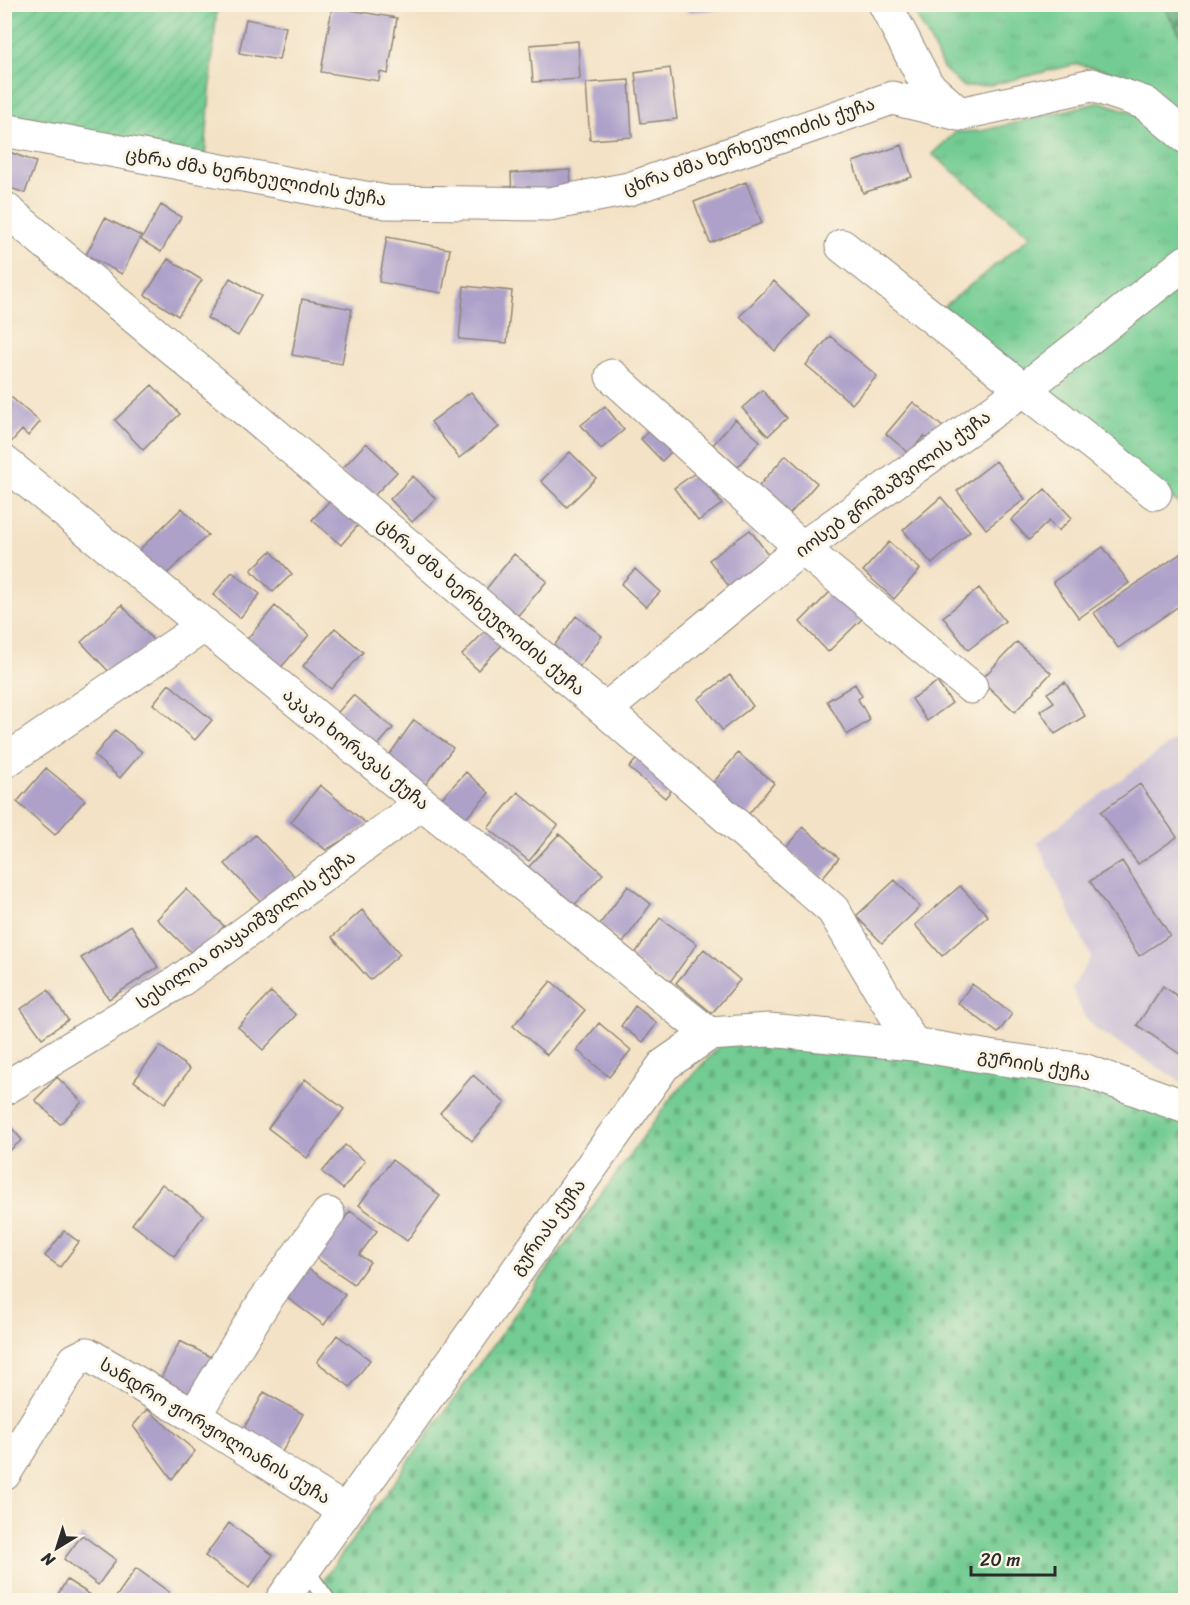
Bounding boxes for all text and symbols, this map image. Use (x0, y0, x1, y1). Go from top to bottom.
street label: ცხრა ძმა ხერხეულიძის ქუჩა (619, 88, 879, 204)
street label: ცხრა ძმა ხერხეულიძის ქუჩა (123, 138, 389, 216)
street label: იოსებ გრიშაშვილის ქუჩა (788, 402, 998, 566)
street label: ცხრა ძმა ხერხეულიძის ქუჩა (369, 510, 593, 704)
street label: აკაკი ხორავას ქუჩა (275, 679, 437, 819)
street label: სესილია თაყაიშვილის ქუჩა (130, 842, 362, 1018)
street label: გურიის ქუჩა (975, 1039, 1093, 1091)
street label: გურიას ქუჩა (502, 1172, 594, 1282)
street label: სანდრო ჟორჟოლიანის ქუჩა (93, 1349, 337, 1513)
north arrow (27, 1518, 87, 1578)
scale bar (971, 1539, 1055, 1577)
text: N (34, 1544, 62, 1575)
text: 20 m (980, 1544, 1020, 1576)

